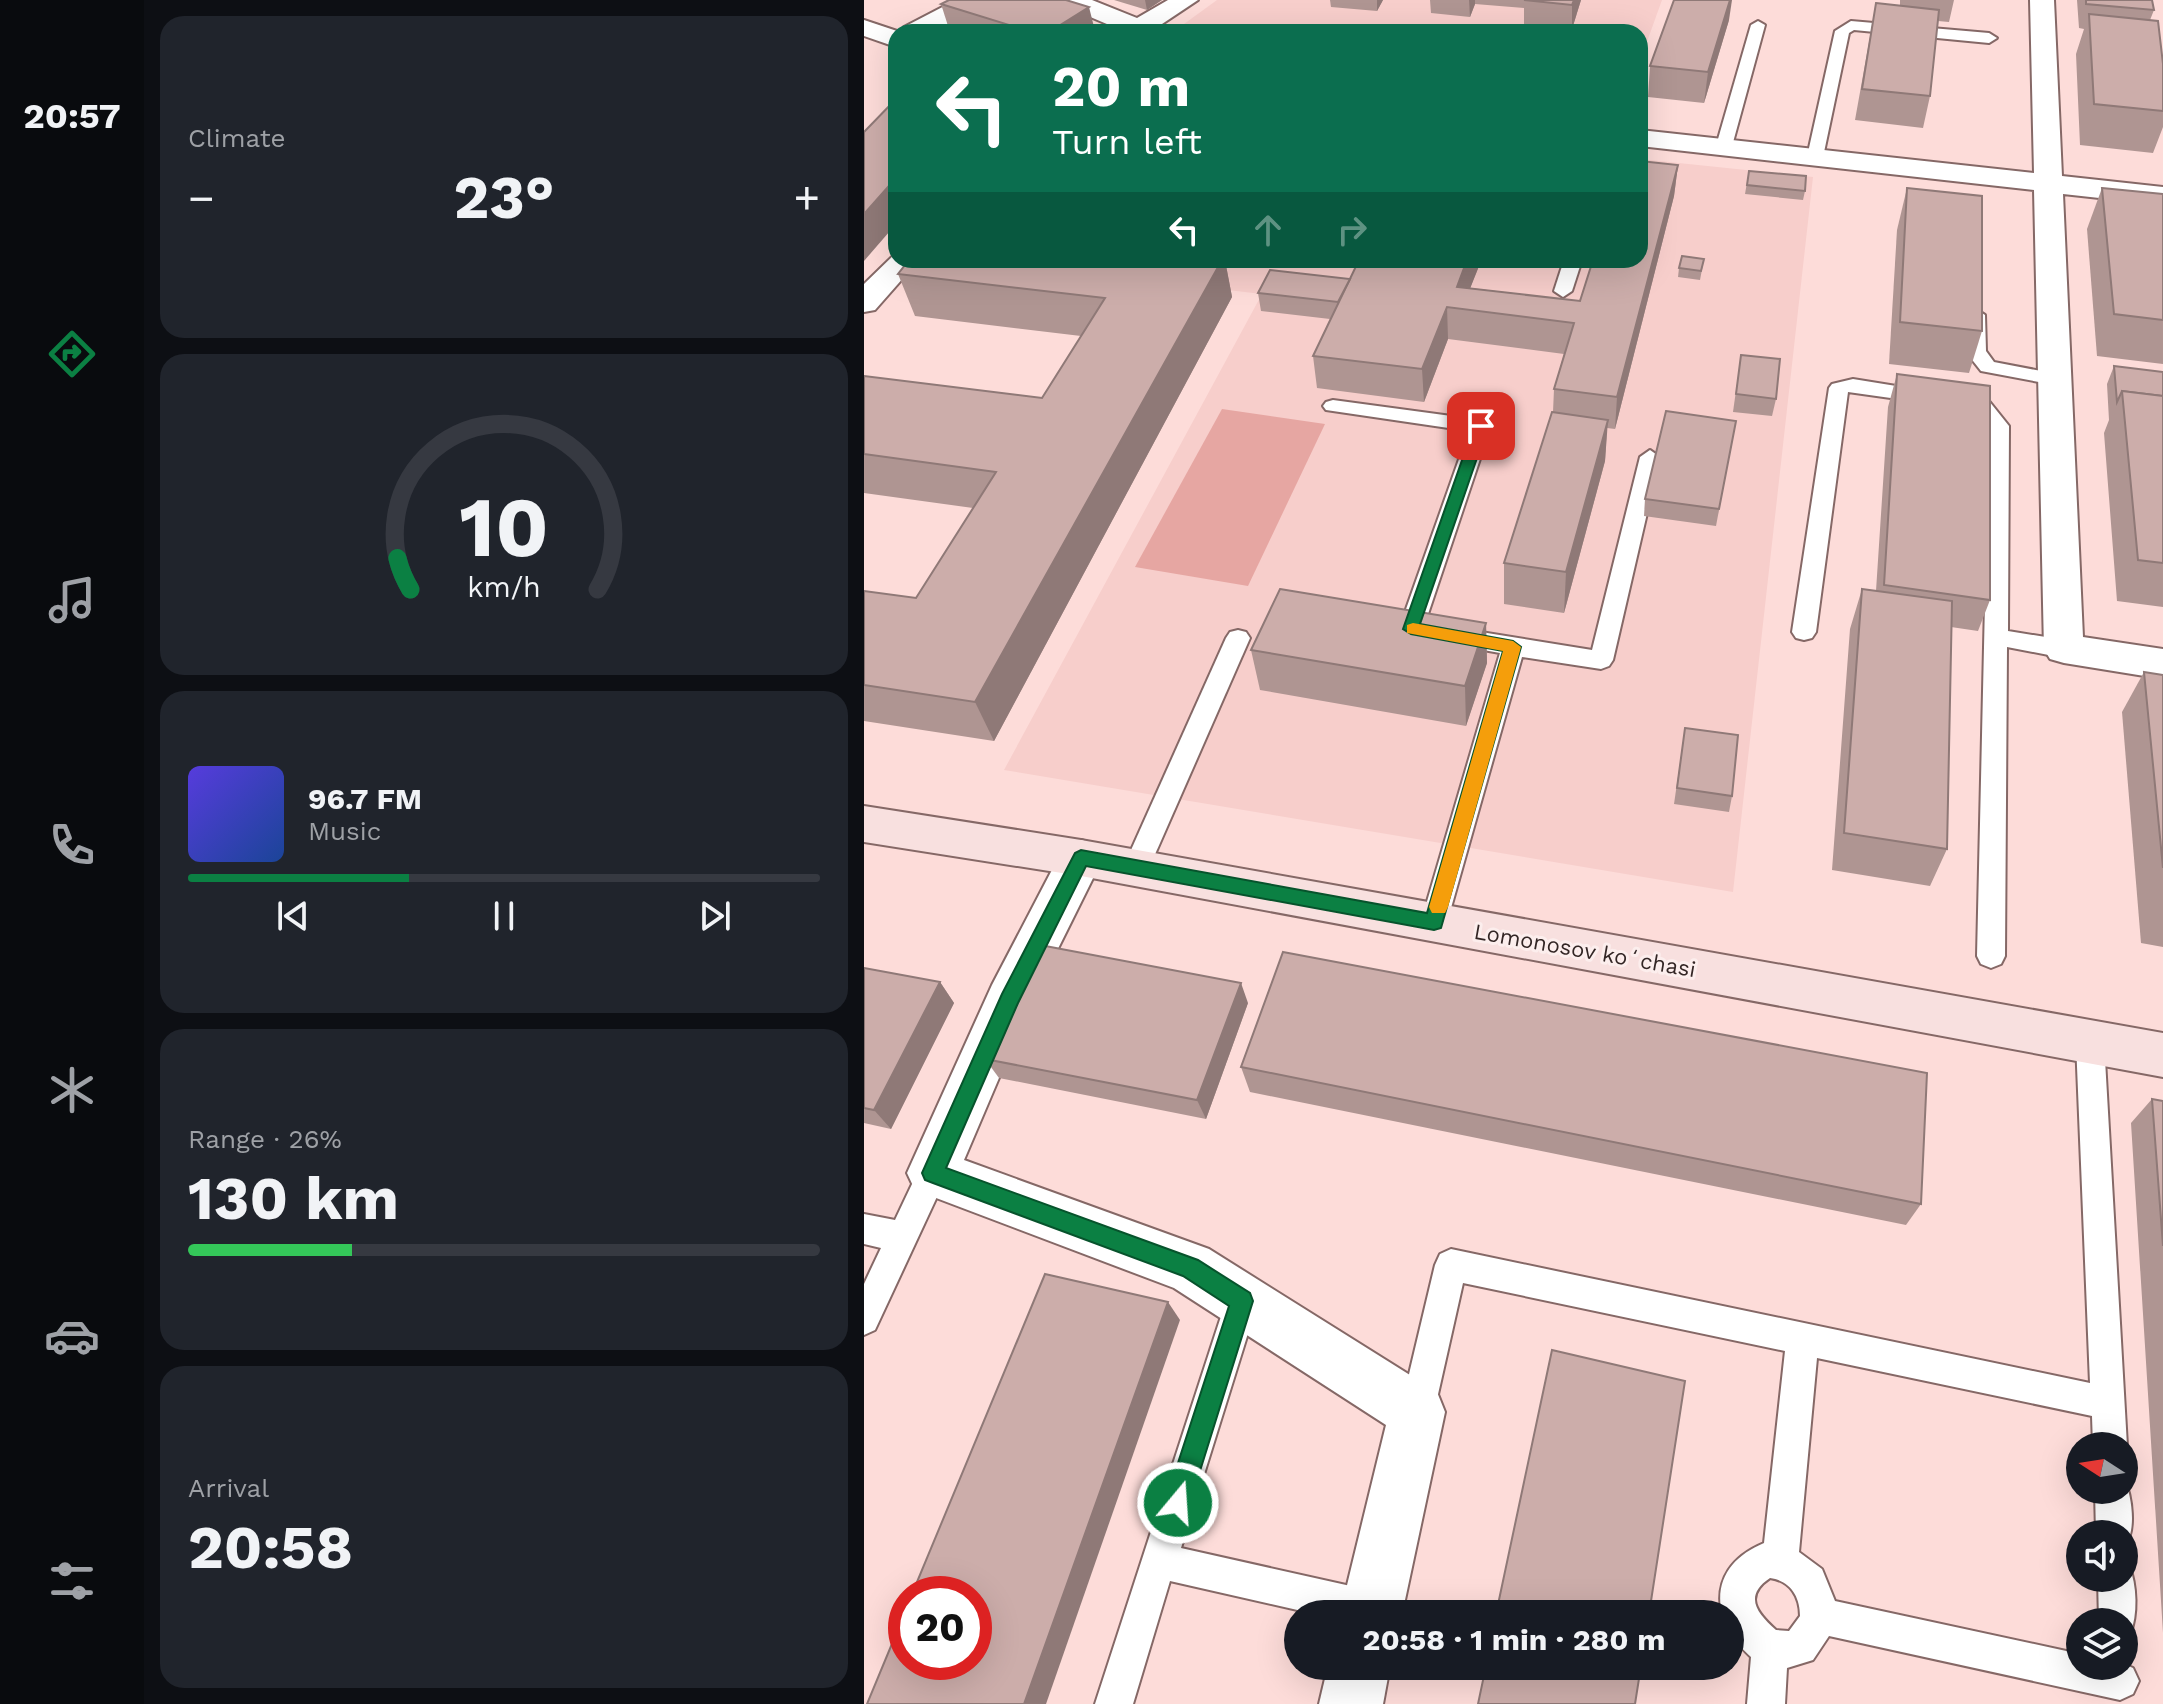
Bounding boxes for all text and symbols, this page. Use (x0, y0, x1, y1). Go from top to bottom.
text: 20 m (1052, 54, 1190, 120)
icon: left (920, 56, 1024, 160)
text: 20:57 (23, 95, 121, 137)
text: Turn left (1052, 121, 1202, 163)
text: Climate (188, 123, 286, 153)
text: 23° (453, 162, 555, 233)
text: − (188, 172, 215, 224)
text: + (793, 172, 820, 224)
icon: left (1162, 208, 1206, 252)
icon: ahead (1246, 208, 1290, 252)
icon: right (1330, 208, 1374, 252)
icon: directions (44, 326, 100, 382)
pin (1447, 392, 1515, 460)
icon: arrive (1459, 404, 1503, 448)
text: 10 (459, 479, 549, 576)
text: km/h (467, 571, 541, 605)
icon: music (44, 572, 100, 628)
text: 96.7 FM (308, 781, 422, 816)
text: Music (308, 816, 381, 846)
icon: phone (44, 817, 100, 873)
icon: previous (271, 894, 315, 938)
icon: pause (482, 894, 526, 938)
icon: next (693, 894, 737, 938)
street label: Lomonosov koʻchasi (1472, 919, 1698, 982)
icon: climate (44, 1062, 100, 1118)
text: Range · 26% (188, 1124, 342, 1154)
text: 130 km (188, 1163, 399, 1234)
icon: car (44, 1308, 100, 1364)
north arrow (2066, 1432, 2138, 1504)
map controls (2066, 1432, 2138, 1680)
position arrow (1136, 1461, 1220, 1545)
text: Arrival (188, 1473, 269, 1503)
text: 20:58 (188, 1512, 353, 1583)
button: sound (2066, 1520, 2138, 1592)
icon: filters (44, 1553, 100, 1609)
speed limit sign: 20 (888, 1576, 992, 1680)
button: layers (2066, 1608, 2138, 1680)
text: 20:58 · 1 min · 280 m (1363, 1622, 1665, 1657)

